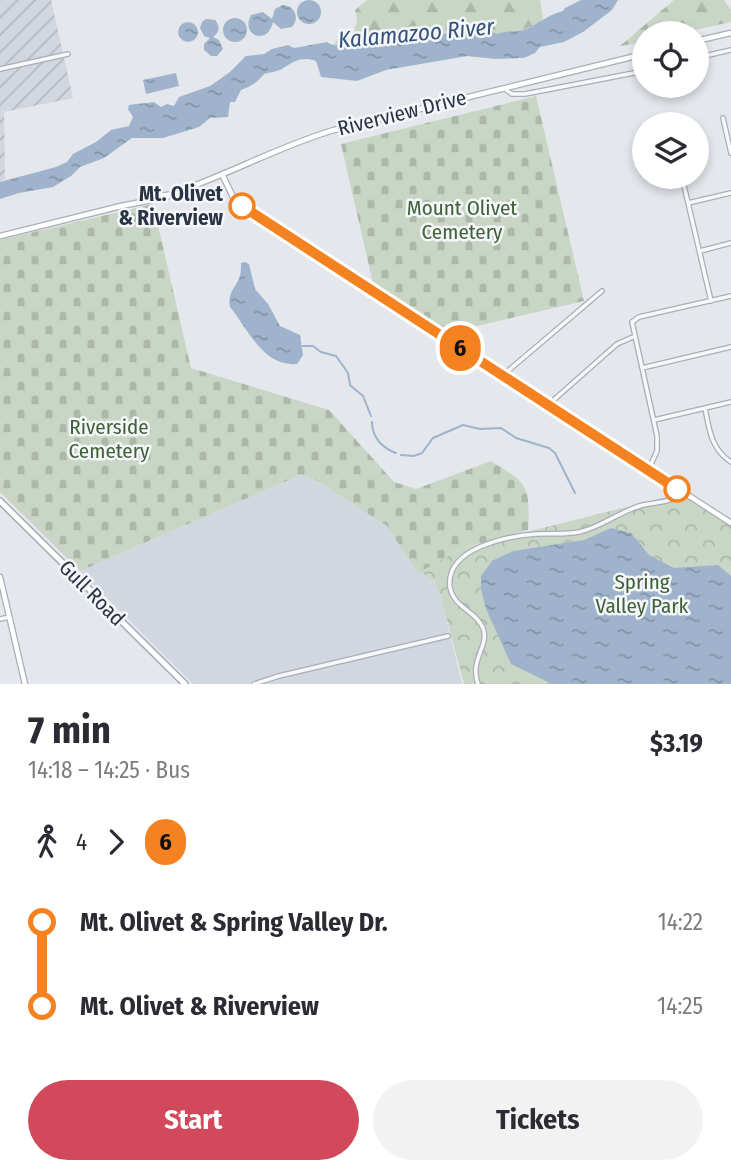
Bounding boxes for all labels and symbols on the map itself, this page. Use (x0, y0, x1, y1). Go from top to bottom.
water label: Kalamazoo River (337, 12, 496, 54)
street label: Riverview Drive (335, 84, 469, 142)
place label: Mt. Olivet & Riverview (118, 181, 224, 231)
marker: Mt. Olivet & Riverview (229, 193, 255, 219)
park label: Mount Olivet Cemetery (407, 195, 517, 245)
line badge: 6 (437, 325, 483, 371)
park label: Riverside Cemetery (69, 414, 150, 464)
unlabelled marker (664, 476, 690, 502)
street label: Gull Road (54, 555, 130, 631)
park label: Spring Valley Park (596, 569, 689, 619)

